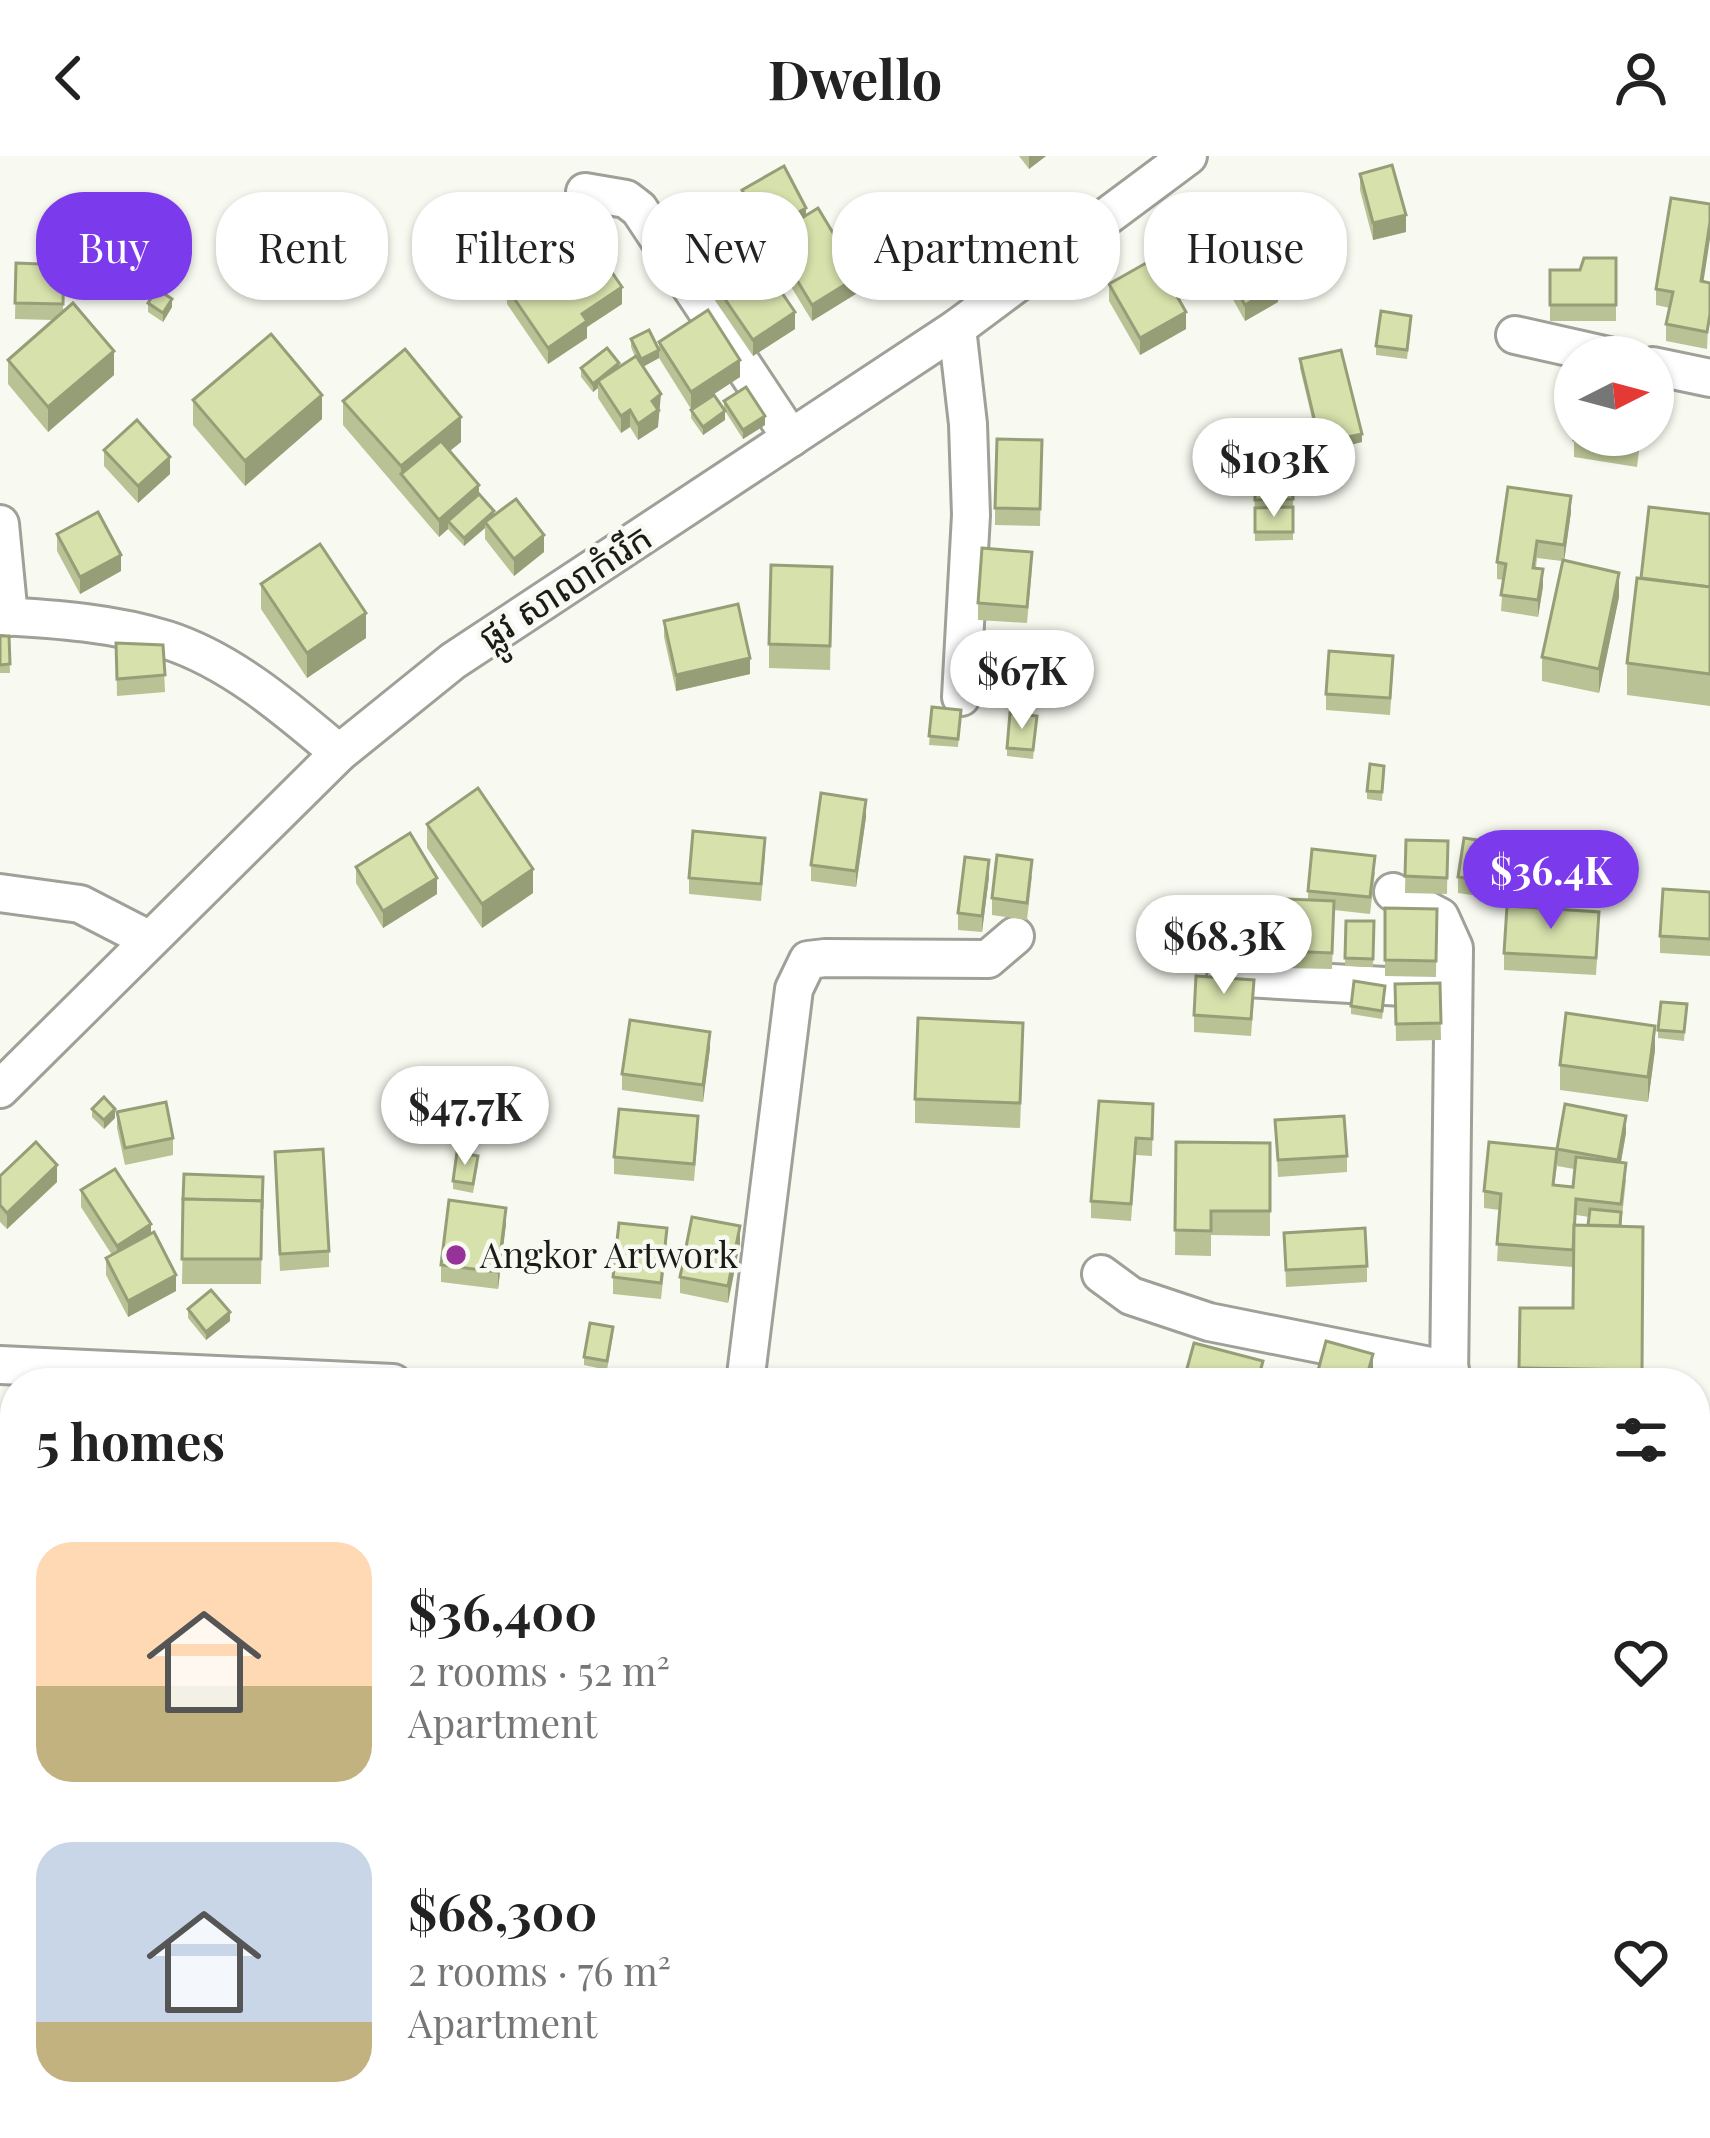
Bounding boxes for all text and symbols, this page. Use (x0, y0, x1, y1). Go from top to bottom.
text: Dwello (768, 42, 942, 114)
icon: back (36, 45, 102, 111)
icon: person (1608, 45, 1674, 111)
chip: Buy (36, 192, 192, 300)
chip: Rent (216, 192, 388, 300)
chip: Filters (412, 192, 618, 300)
chip: New (642, 192, 808, 300)
chip: Apartment (832, 192, 1120, 300)
chip: House (1144, 192, 1347, 300)
north arrow (1554, 336, 1674, 456)
map controls (1554, 336, 1674, 456)
pin: $103K (1190, 418, 1358, 520)
text: $103K (1219, 431, 1329, 483)
street label: ផ្លូវ សាលាកំរើក (468, 511, 666, 668)
pin: $67K (951, 630, 1093, 732)
text: $67K (977, 643, 1067, 695)
pin: $36.4K (1453, 830, 1649, 932)
text: $36.4K (1490, 843, 1612, 895)
pin: $68.3K (1126, 895, 1322, 997)
text: $68.3K (1163, 908, 1285, 960)
pin: $47.7K (367, 1066, 563, 1168)
text: $47.7K (408, 1079, 522, 1131)
place label: Angkor Artwork (479, 1229, 738, 1277)
marker: Angkor Artwork (443, 1242, 469, 1268)
text: 5 homes (36, 1406, 225, 1474)
icon: filters (1608, 1407, 1674, 1473)
text: $36,400 (408, 1576, 597, 1644)
icon: home (132, 1590, 276, 1734)
icon: heart (1608, 1629, 1674, 1695)
text: 2 rooms · 52 m² (408, 1644, 670, 1696)
text: Apartment (408, 1696, 597, 1748)
text: $68,300 (408, 1876, 597, 1944)
icon: home (132, 1890, 276, 2034)
icon: heart (1608, 1929, 1674, 1995)
text: 2 rooms · 76 m² (408, 1944, 671, 1996)
text: Apartment (408, 1996, 597, 2048)

